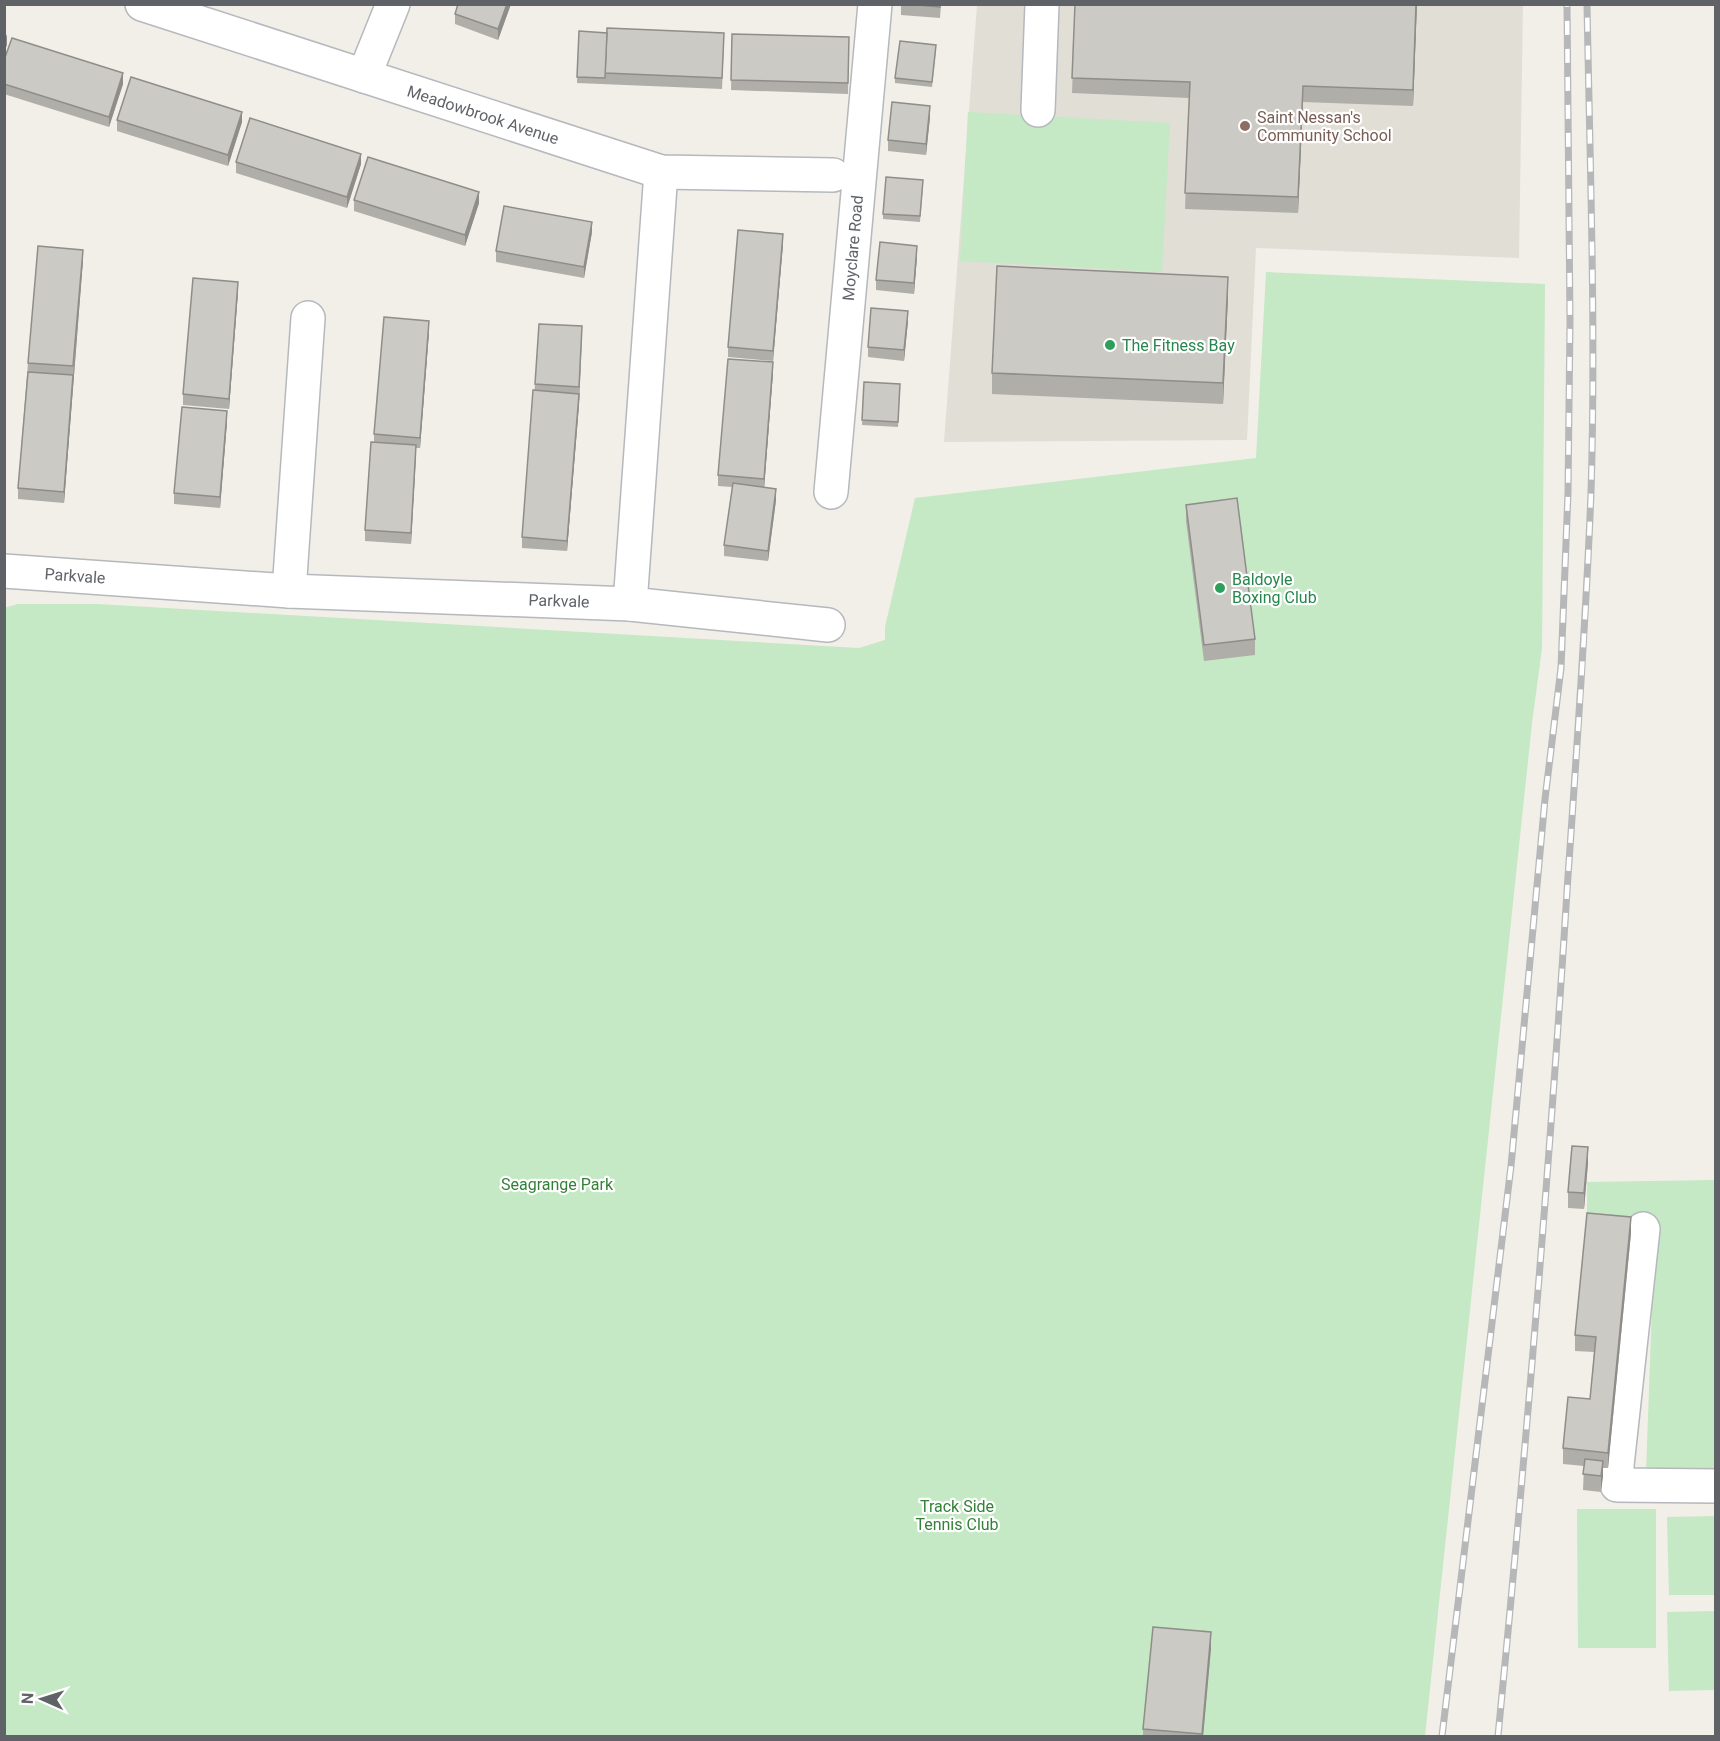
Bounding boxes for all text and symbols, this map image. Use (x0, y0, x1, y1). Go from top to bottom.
street label: Meadowbrook Avenue (405, 82, 561, 148)
place label: Saint Nessan's Community School (1257, 108, 1392, 145)
marker: Saint Nessan's Community School (1238, 119, 1252, 133)
street label: Moyclare Road (839, 194, 867, 302)
place label: The Fitness Bay (1122, 336, 1235, 355)
marker: The Fitness Bay (1103, 338, 1117, 352)
street label: Parkvale (44, 564, 106, 588)
place label: Baldoyle Boxing Club (1232, 570, 1317, 607)
marker: Baldoyle Boxing Club (1213, 581, 1227, 595)
street label: Parkvale (528, 590, 590, 612)
park label: Seagrange Park (501, 1175, 614, 1194)
park label: Track Side Tennis Club (915, 1497, 999, 1534)
north arrow (12, 1669, 72, 1729)
text: N (18, 1692, 37, 1704)

